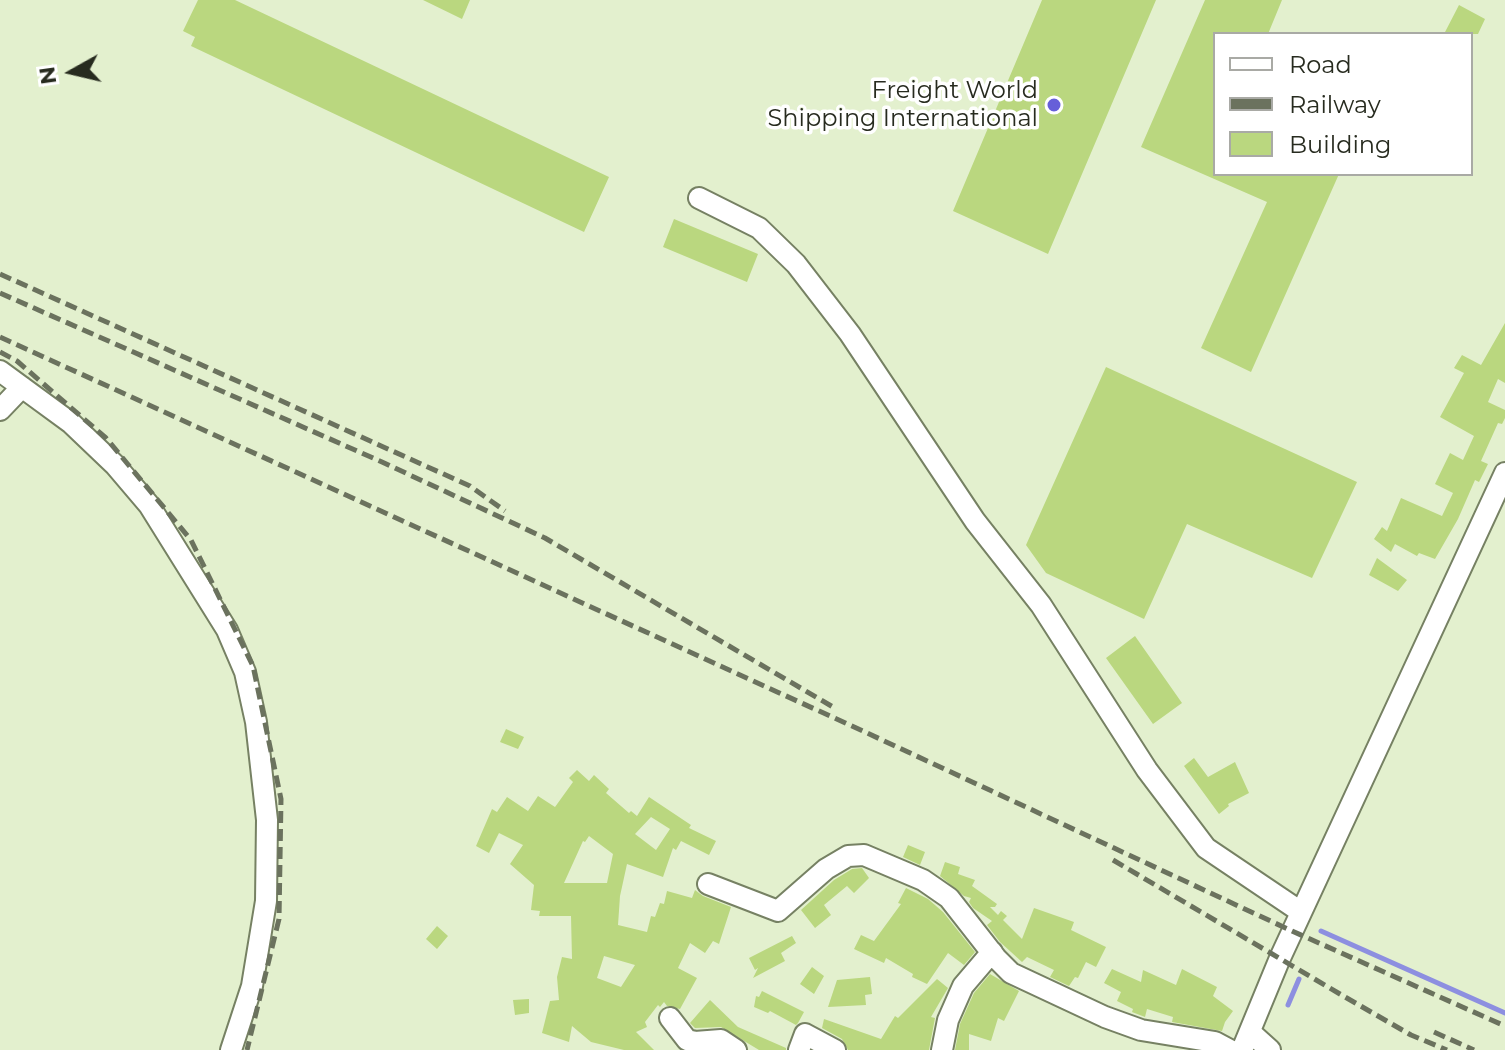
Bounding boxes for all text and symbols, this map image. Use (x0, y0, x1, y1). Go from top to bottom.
north arrow (32, 32, 112, 112)
legend (1213, 32, 1473, 176)
text: Road (1289, 50, 1352, 79)
text: N (33, 65, 62, 86)
place label: Freight World Shipping International (767, 77, 1038, 133)
text: Railway (1289, 90, 1381, 119)
marker: Freight World Shipping International (1045, 96, 1063, 114)
text: Building (1289, 130, 1392, 159)

